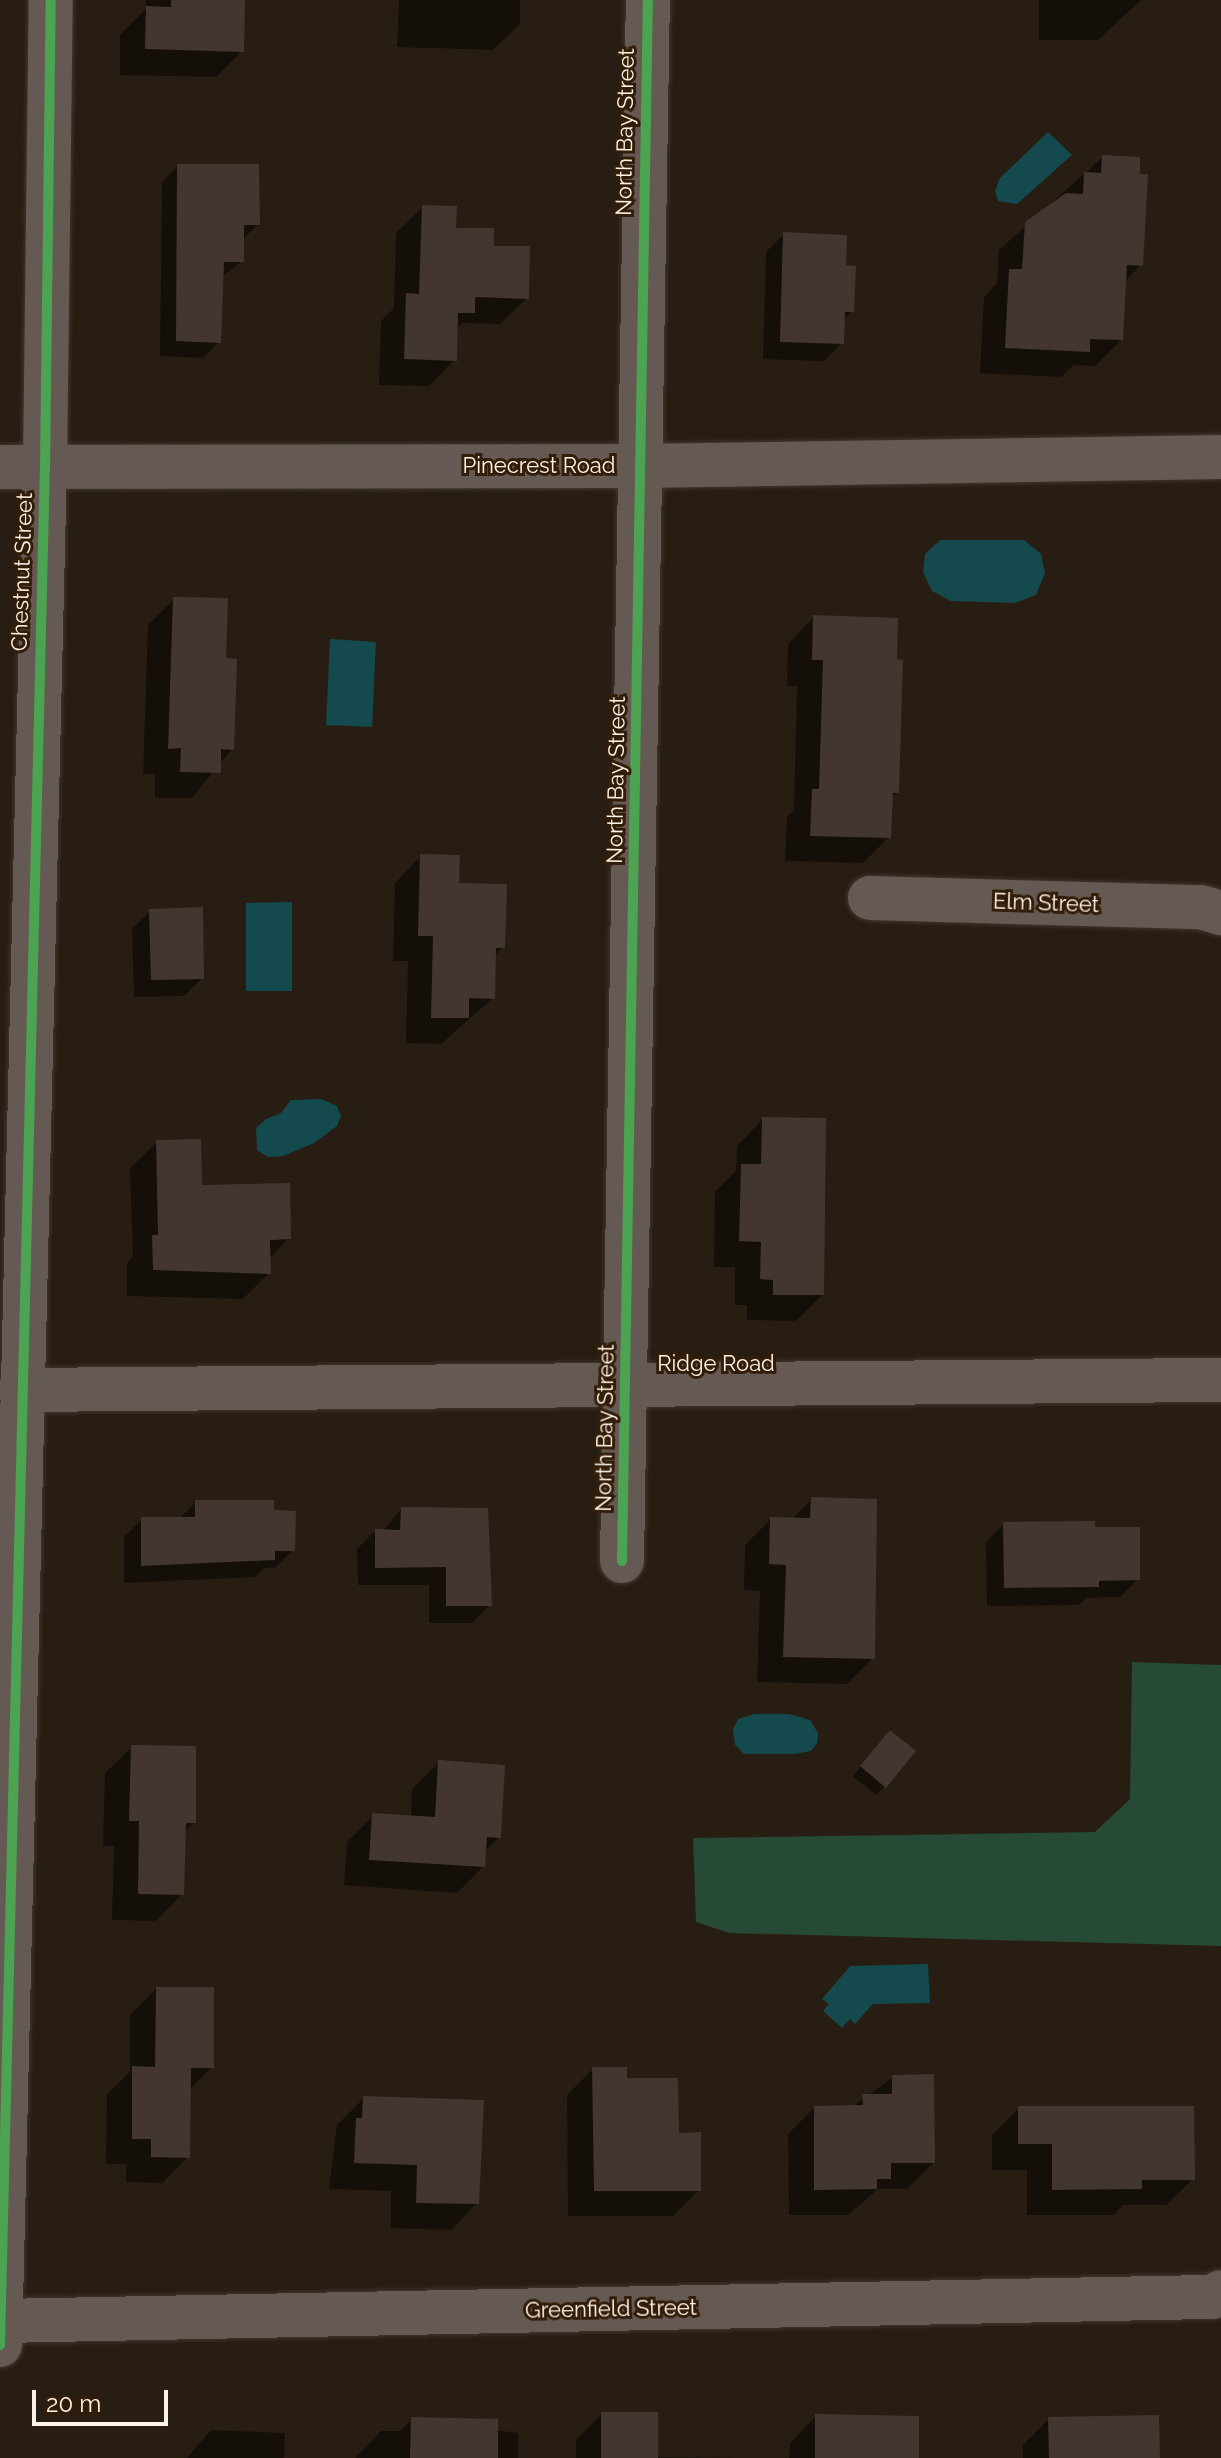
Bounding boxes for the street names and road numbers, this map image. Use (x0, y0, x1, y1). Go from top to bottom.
street label: North Bay Street (610, 48, 640, 216)
street label: Pinecrest Road (463, 453, 615, 479)
street label: Chestnut Street (6, 492, 38, 652)
street label: North Bay Street (601, 696, 631, 864)
street label: Elm Street (992, 888, 1100, 918)
street label: North Bay Street (590, 1344, 620, 1512)
street label: Ridge Road (657, 1351, 775, 1377)
street label: Greenfield Street (525, 2294, 697, 2324)

